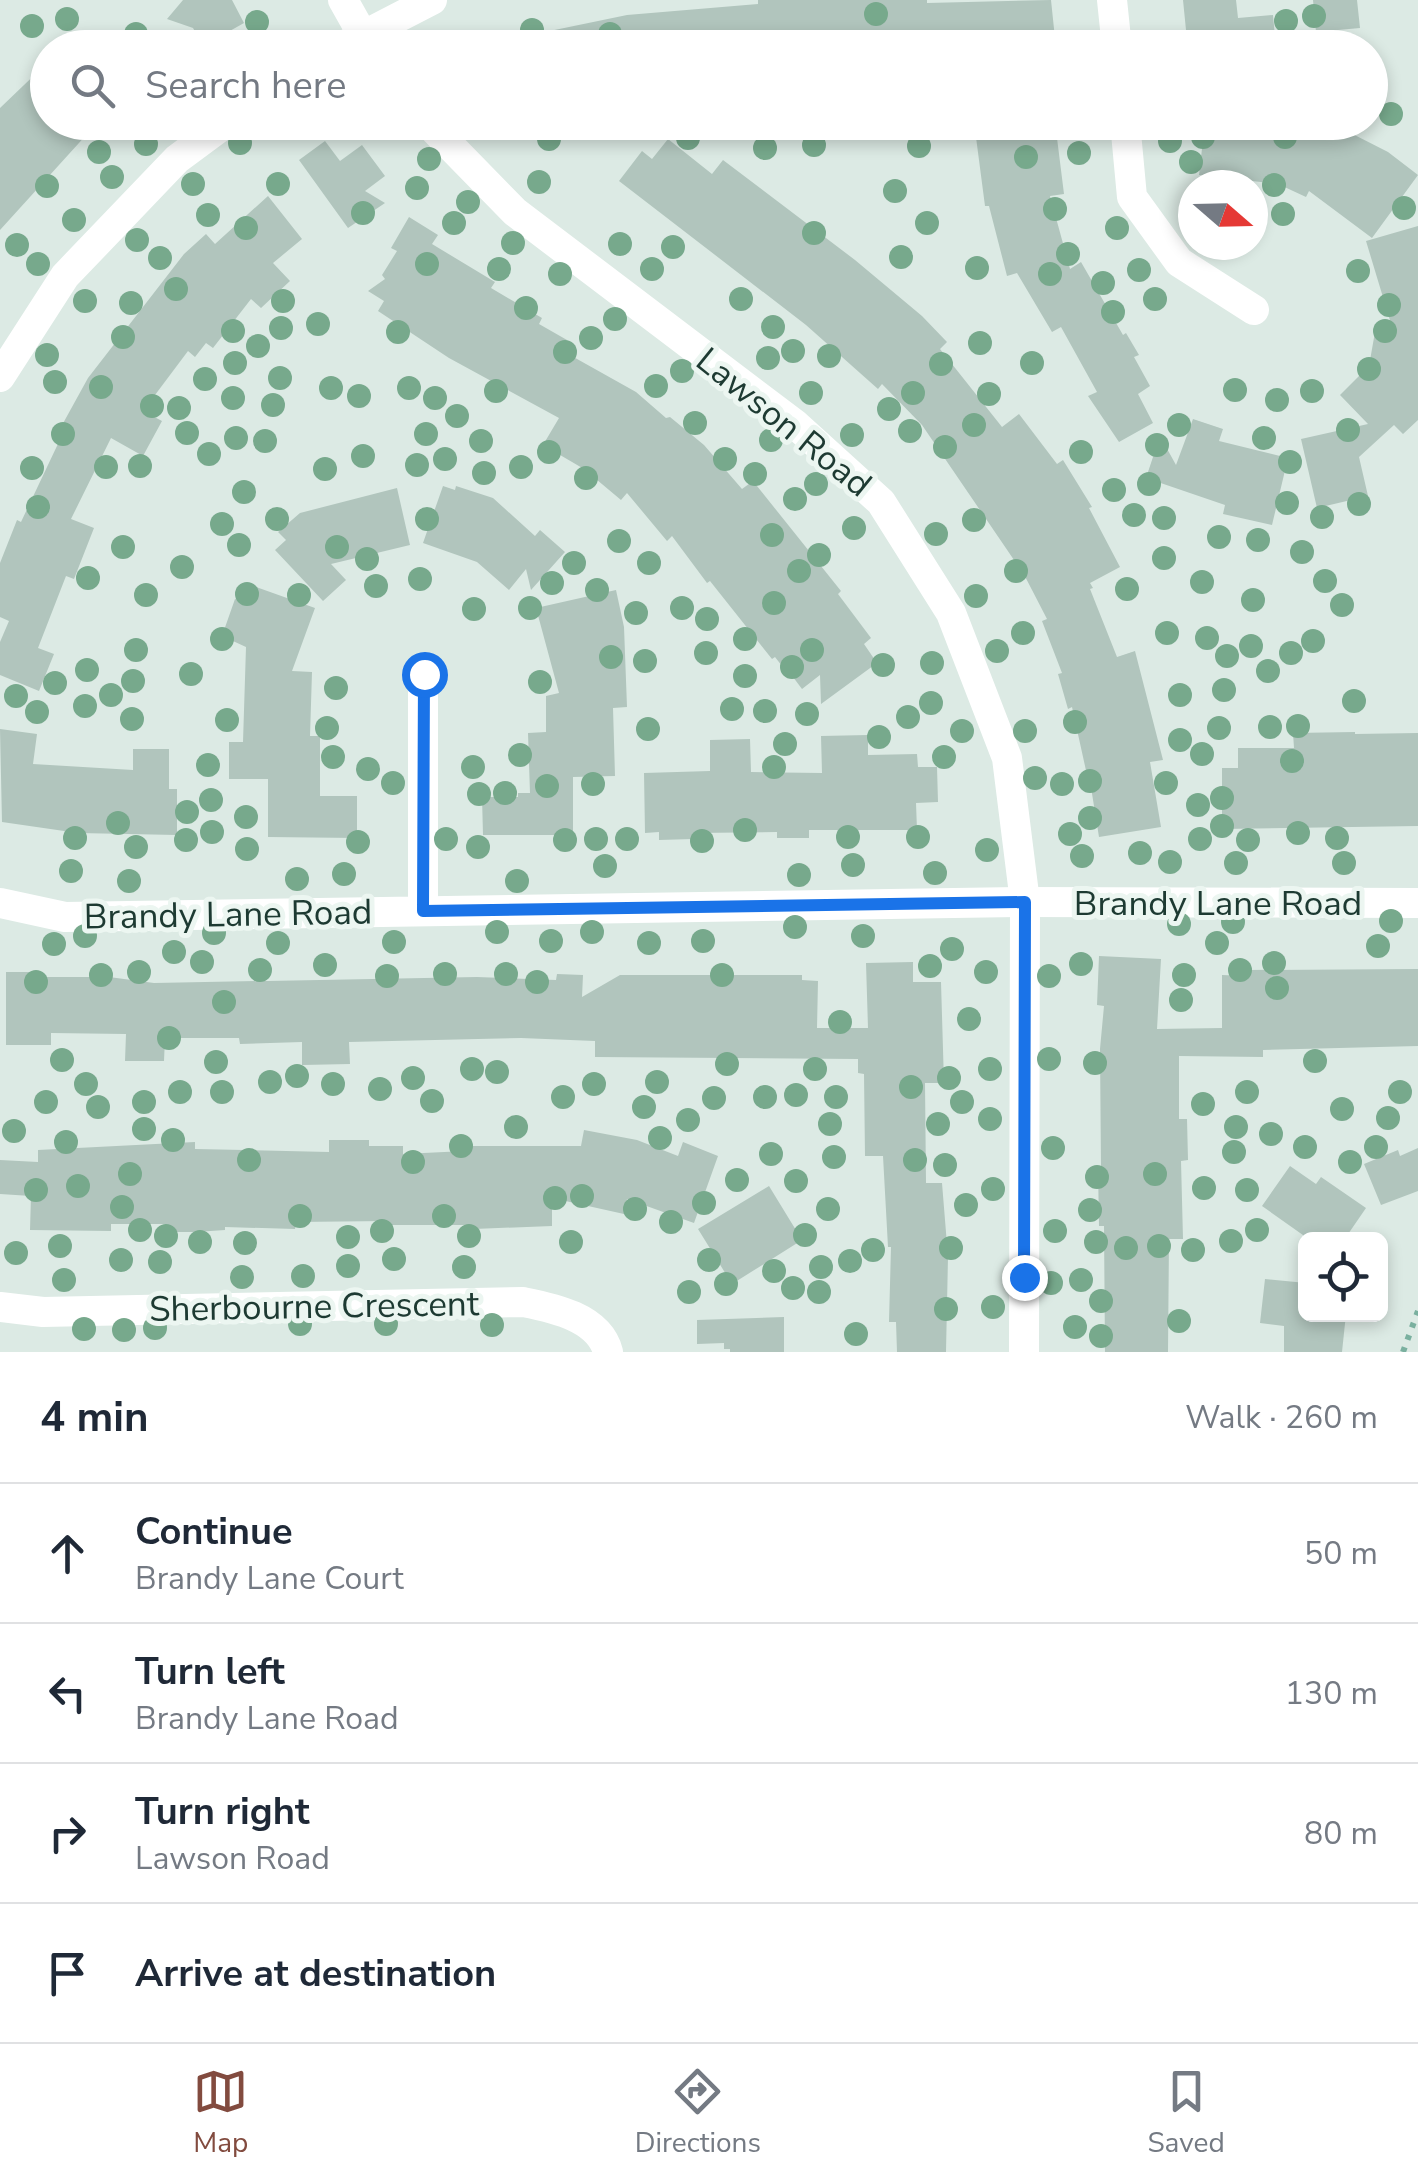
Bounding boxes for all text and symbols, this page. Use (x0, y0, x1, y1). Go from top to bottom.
search box (30, 30, 1388, 140)
icon: search (65, 58, 120, 113)
text: Search here (145, 60, 346, 111)
north arrow (1178, 170, 1268, 260)
street label: Lawson Road (686, 337, 881, 508)
route start (402, 652, 448, 698)
street label: Brandy Lane Road (1074, 880, 1362, 927)
street label: Brandy Lane Road (83, 888, 373, 941)
map controls (1298, 1232, 1388, 1322)
button: locate (1298, 1232, 1388, 1322)
route end (1002, 1255, 1048, 1301)
street label: Sherbourne Crescent (149, 1280, 480, 1333)
text: 4 min (40, 1389, 149, 1446)
text: Walk · 260 m (1185, 1396, 1378, 1439)
text: Continue (135, 1506, 293, 1557)
icon: ahead (40, 1526, 95, 1581)
text: 50 m (1304, 1532, 1378, 1575)
text: Brandy Lane Court (135, 1557, 404, 1600)
text: Turn left (135, 1646, 285, 1697)
icon: left (40, 1666, 95, 1721)
text: 130 m (1285, 1672, 1378, 1715)
text: Brandy Lane Road (135, 1697, 399, 1740)
text: Turn right (135, 1786, 310, 1837)
icon: right (40, 1806, 95, 1861)
text: 80 m (1304, 1812, 1378, 1855)
text: Lawson Road (135, 1837, 330, 1880)
icon: arrive (40, 1946, 95, 2001)
text: Arrive at destination (135, 1948, 496, 1999)
tab: Map (193, 2064, 248, 2162)
tab: Directions (635, 2064, 761, 2162)
tab: Saved (1147, 2064, 1225, 2162)

